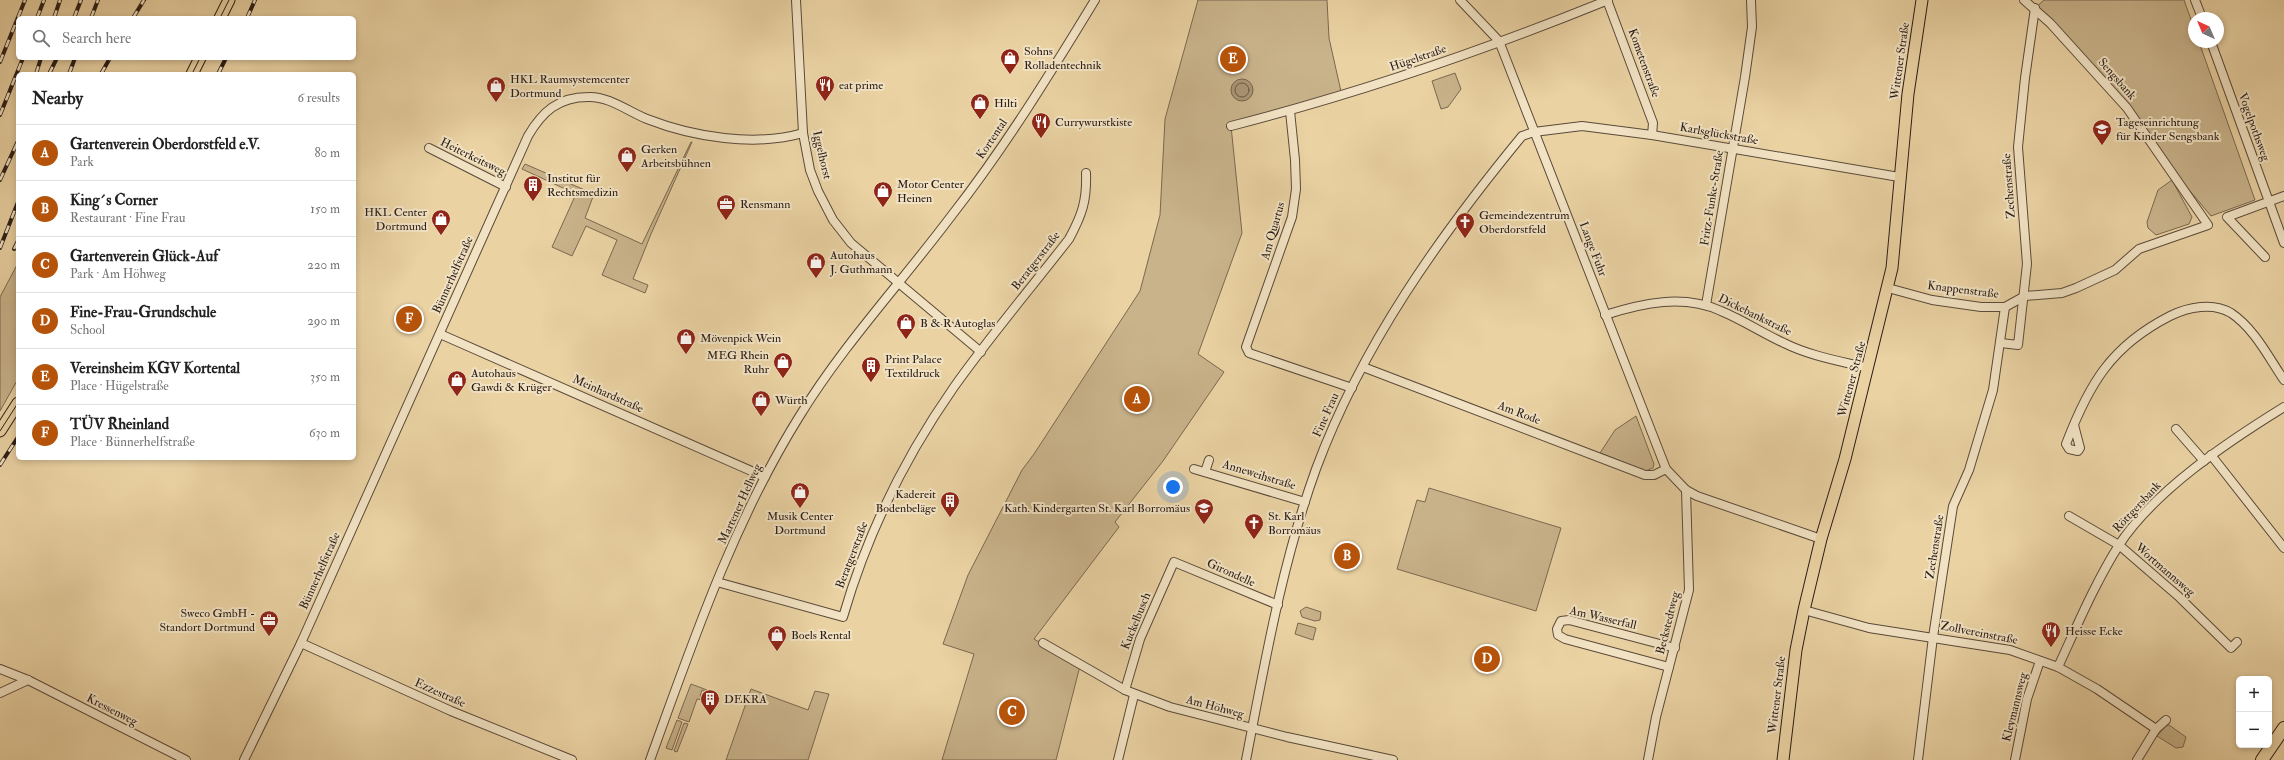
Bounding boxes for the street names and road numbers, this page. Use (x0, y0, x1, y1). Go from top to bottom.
street label: Wittener Straße (1887, 21, 1913, 102)
street label: Kometenstraße (1625, 26, 1663, 100)
street label: Hügelstraße (1388, 41, 1448, 75)
street label: Sengsbank (2095, 55, 2139, 103)
street label: Vogelpothsweg (2235, 91, 2274, 164)
street label: Kortental (973, 116, 1011, 162)
street label: Karlsglückstraße (1679, 120, 1759, 148)
street label: Iggelhorst (809, 129, 835, 181)
street label: Heiterkeitsweg (438, 135, 509, 180)
street label: Fritz-Funke-Straße (1697, 149, 1727, 247)
street label: Zechenstraße (1999, 153, 2019, 219)
street label: Am Quartus (1257, 200, 1288, 263)
street label: Lange Fuhr (1576, 219, 1610, 279)
street label: Beratgerstraße (1008, 229, 1064, 293)
street label: Bünnerhelfstraße (429, 234, 477, 316)
street label: Knappenstraße (1926, 278, 2000, 302)
street label: Dickebankstraße (1716, 291, 1794, 339)
street label: Wittener Straße (1834, 339, 1869, 419)
street label: Meinhardstraße (570, 372, 646, 416)
street label: Fine Frau (1310, 390, 1342, 440)
street label: Am Rode (1495, 398, 1543, 428)
street label: Anneweihstraße (1220, 456, 1297, 493)
street label: Martener Hellweg (715, 460, 766, 547)
street label: Röttgersbank (2110, 478, 2165, 536)
street label: Zechenstraße (1922, 514, 1948, 580)
street label: Beratgerstraße (832, 519, 872, 591)
street label: Bünnerhelfstraße (296, 530, 344, 612)
street label: Wortmannsweg (2131, 539, 2199, 601)
street label: Girondelle (1204, 556, 1258, 590)
street label: Beckstedtweg (1653, 589, 1683, 656)
street label: Kuckelbusch (1118, 590, 1154, 652)
street label: Am Wasserfall (1567, 603, 1638, 633)
street label: Zollvereinstraße (1939, 618, 2019, 648)
street label: Wittener Straße (1765, 655, 1789, 736)
street label: Kleymannsweg (1999, 670, 2031, 743)
street label: Ezzestraße (412, 675, 468, 711)
street label: Kressenweg (84, 691, 141, 730)
street label: Am Höhweg (1183, 692, 1247, 722)

